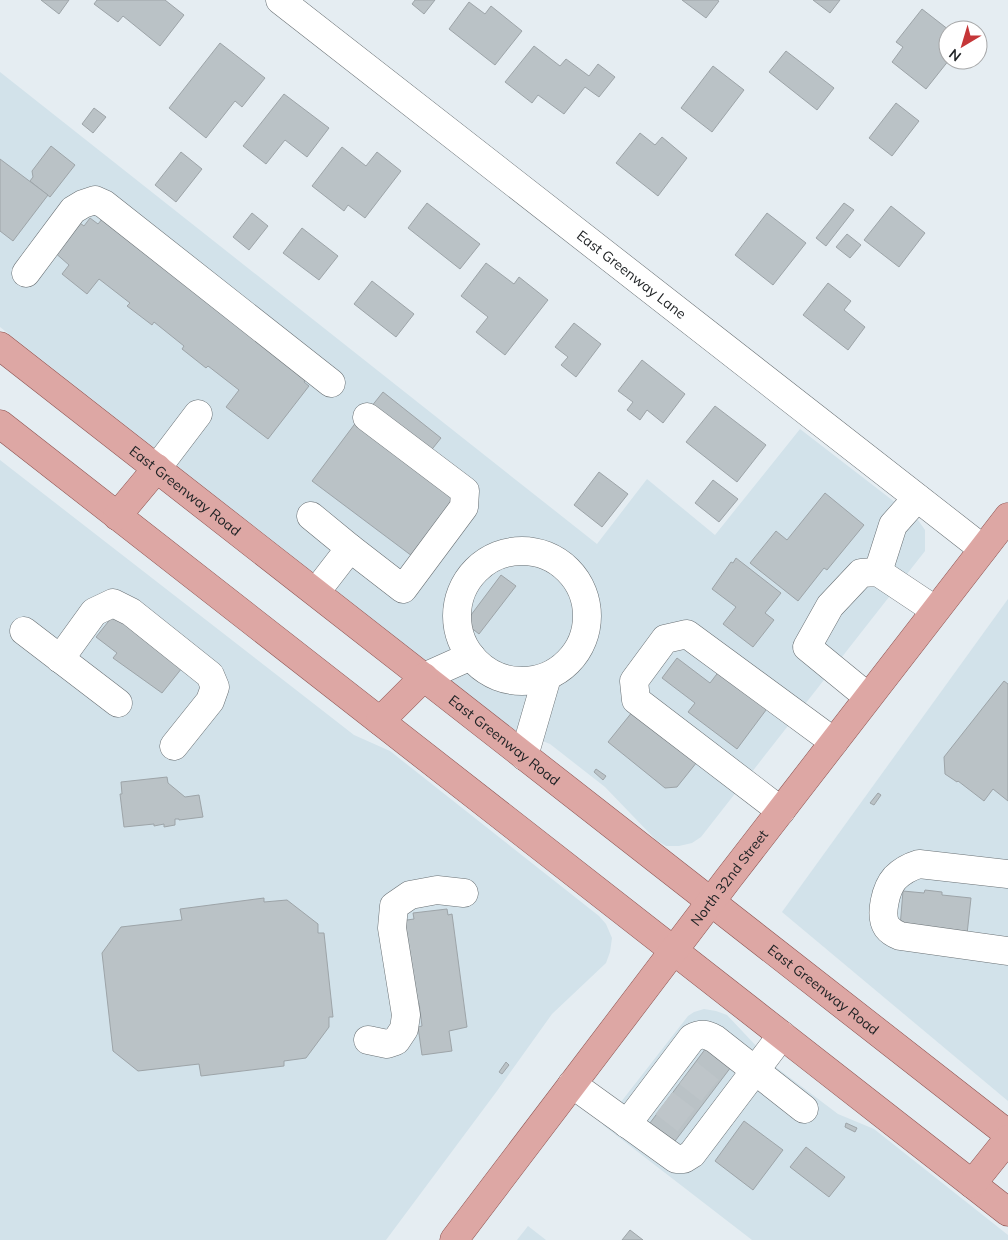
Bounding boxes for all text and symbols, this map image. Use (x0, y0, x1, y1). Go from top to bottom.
north arrow (938, 20, 988, 70)
text: N (945, 45, 965, 66)
street label: East Greenway Lane (573, 226, 690, 323)
street label: East Greenway Road (126, 442, 244, 540)
street label: East Greenway Road (445, 691, 563, 789)
street label: North 32nd Street (687, 826, 772, 929)
street label: East Greenway Road (764, 941, 883, 1039)

